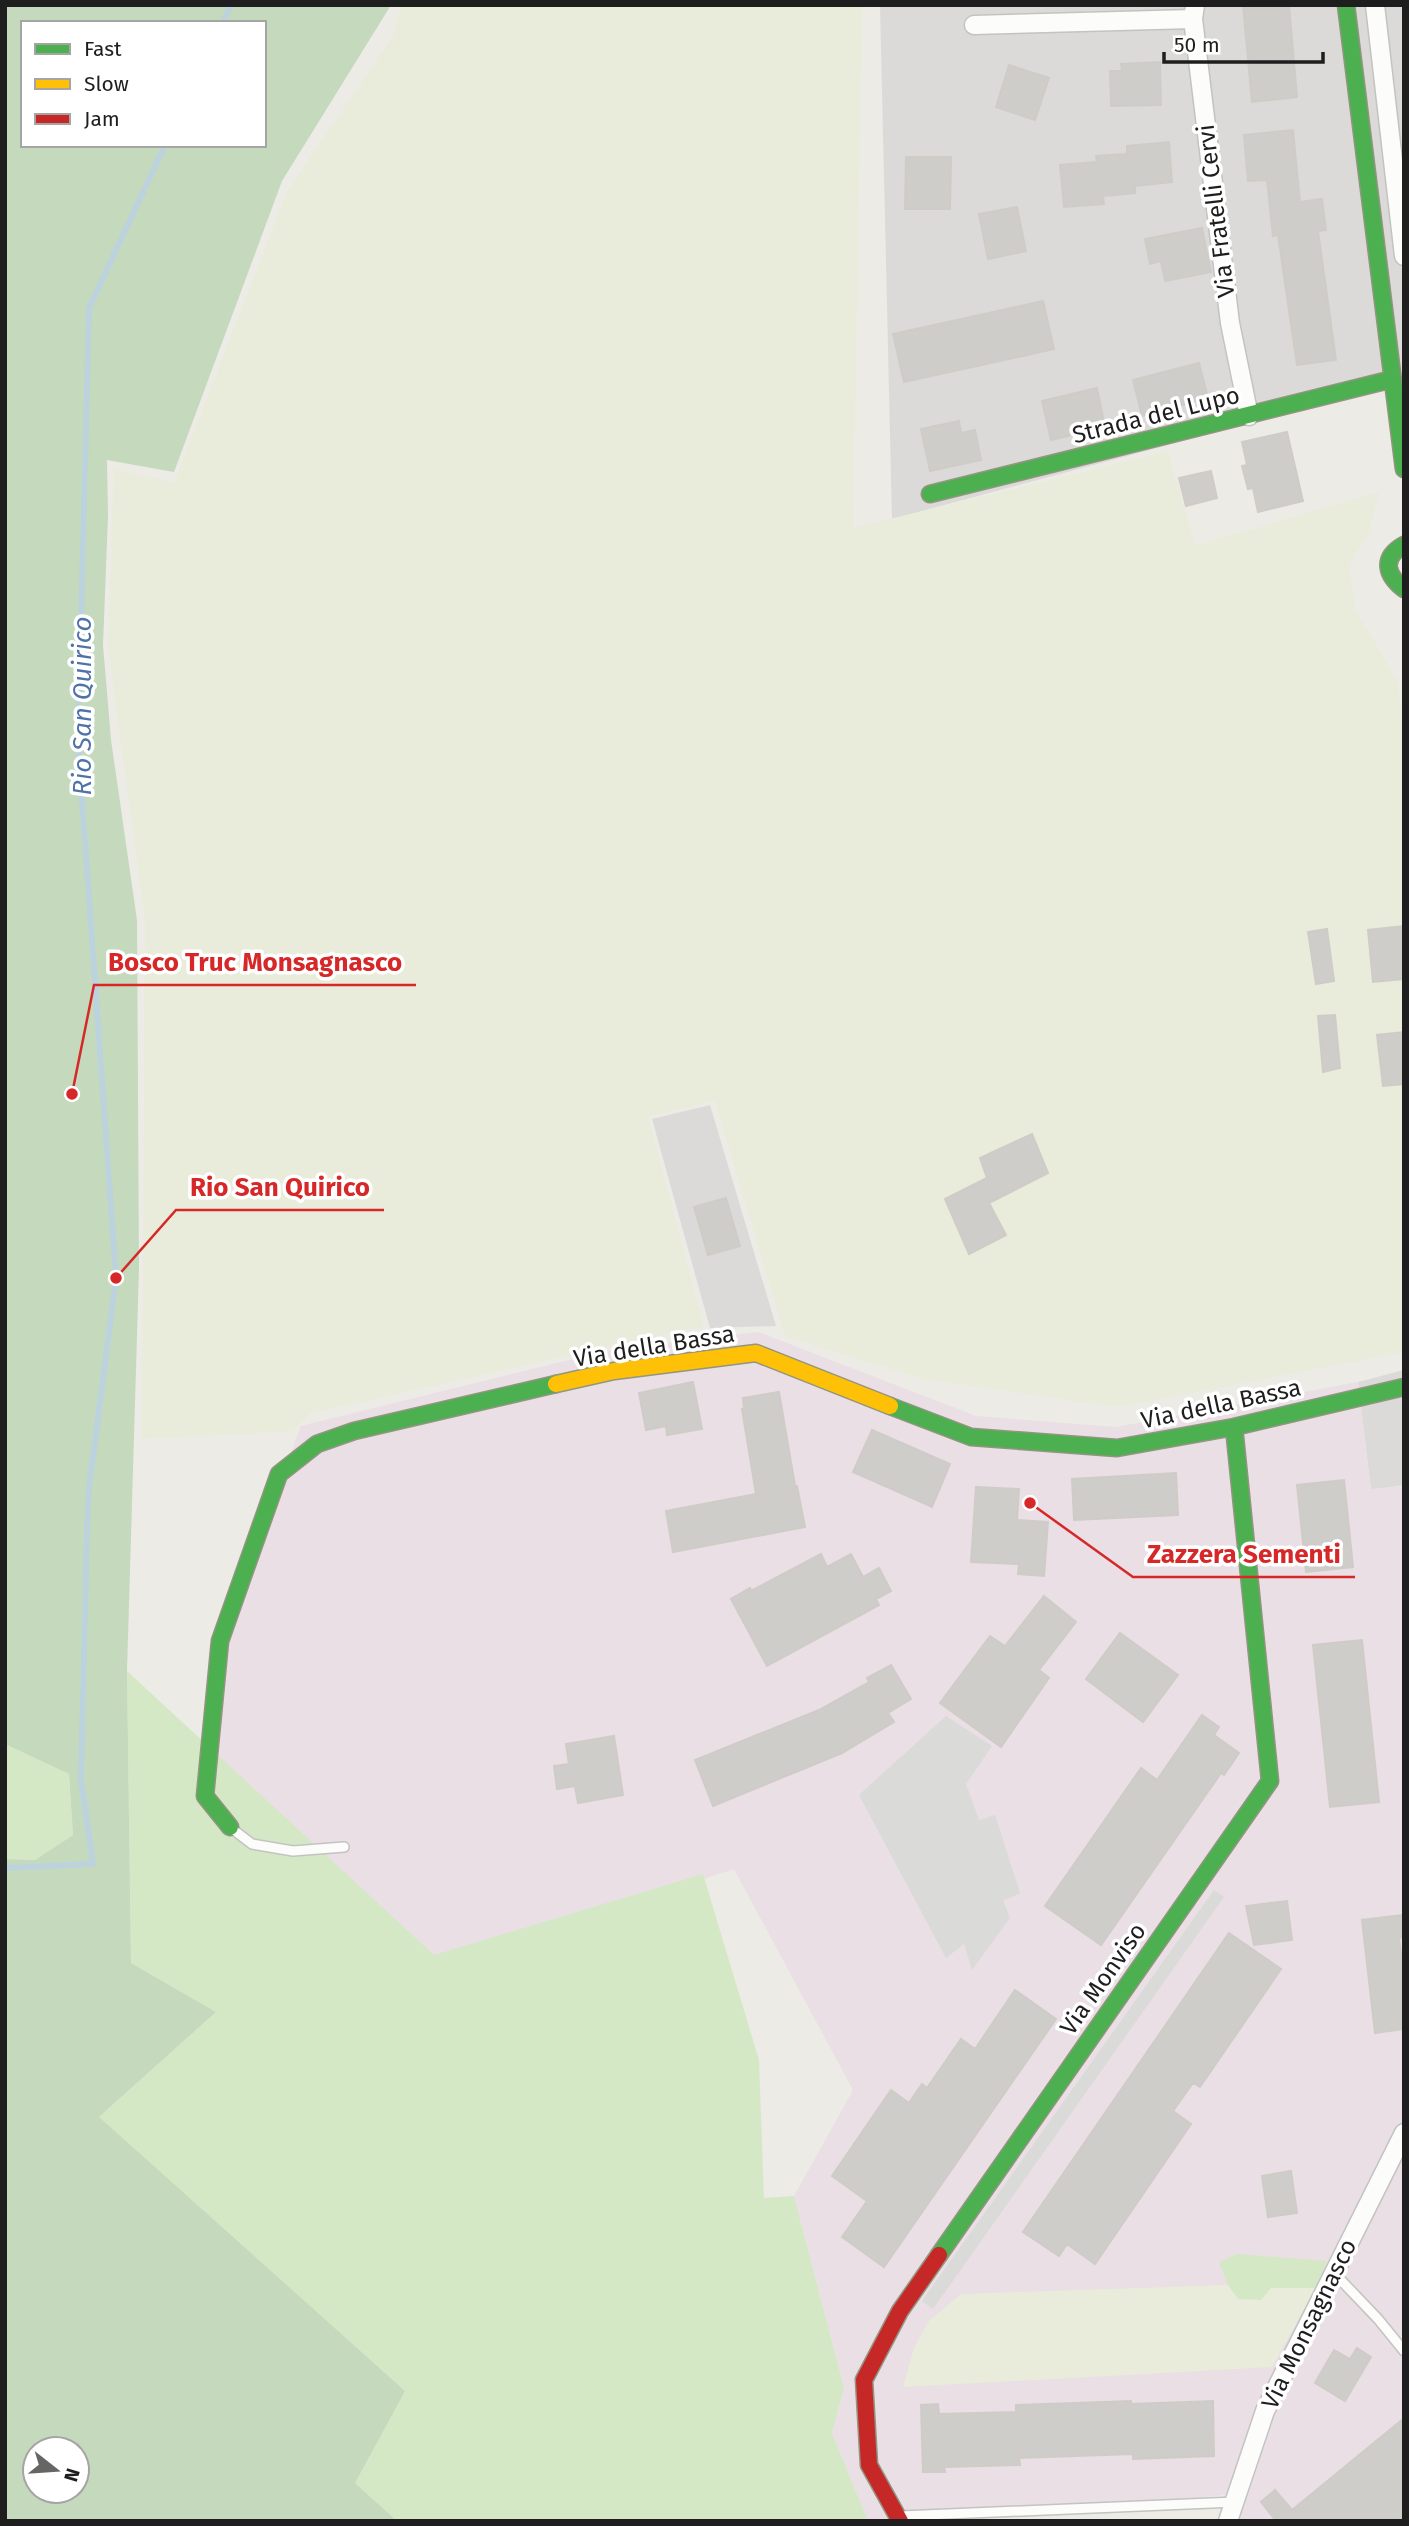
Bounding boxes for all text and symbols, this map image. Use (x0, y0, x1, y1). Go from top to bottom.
legend (21, 21, 266, 147)
scale bar (1164, 21, 1323, 65)
text: 50 m (1174, 32, 1220, 58)
text: Fast (84, 36, 122, 62)
text: Slow (84, 71, 129, 97)
text: Jam (84, 106, 120, 132)
street label: Via Fratelli Cervi (1191, 123, 1241, 299)
street label: Strada del Lupo (1069, 381, 1243, 449)
water label: Rio San Quirico (67, 616, 98, 796)
callout: Bosco Truc Monsagnasco (94, 938, 416, 985)
text: Bosco Truc Monsagnasco (108, 947, 402, 978)
callout: Rio San Quirico (176, 1163, 384, 1210)
text: Rio San Quirico (190, 1172, 370, 1203)
street label: Via della Bassa (571, 1319, 737, 1373)
street label: Via della Bassa (1139, 1373, 1303, 1435)
callout: Zazzera Sementi (1133, 1530, 1355, 1577)
text: Zazzera Sementi (1147, 1539, 1341, 1570)
street label: Via Monviso (1054, 1918, 1152, 2040)
street label: Via Monsagnasco (1256, 2234, 1362, 2414)
north arrow (21, 2435, 91, 2505)
text: N (59, 2465, 85, 2484)

